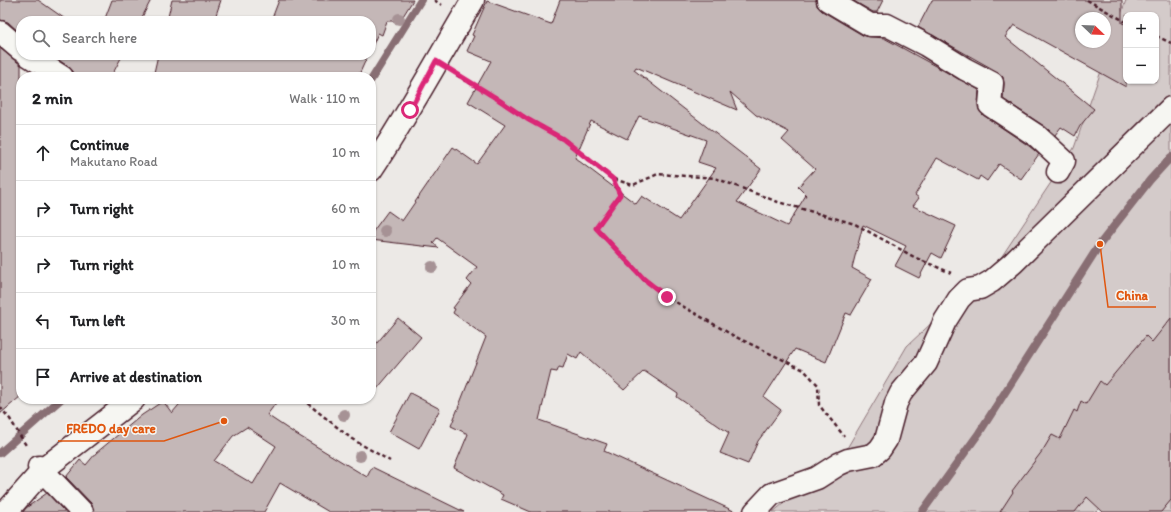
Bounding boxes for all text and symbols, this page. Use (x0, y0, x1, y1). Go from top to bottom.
north arrow (1075, 12, 1111, 48)
map controls (1123, 12, 1159, 84)
button: + (1123, 12, 1159, 48)
search box (16, 16, 376, 60)
icon: search (30, 27, 52, 49)
text: Search here (62, 29, 137, 47)
button: − (1123, 48, 1159, 84)
text: 2 min (32, 88, 72, 108)
text: Walk · 110 m (289, 91, 360, 106)
route start (401, 101, 419, 119)
text: Continue (70, 136, 129, 154)
icon: ahead (32, 142, 54, 164)
text: 10 m (332, 145, 360, 160)
text: Makutano Road (70, 154, 158, 169)
icon: right (32, 198, 54, 220)
text: Turn right (70, 200, 134, 218)
text: 60 m (331, 201, 360, 216)
icon: right (32, 254, 54, 276)
text: Turn right (70, 256, 134, 274)
text: 10 m (332, 257, 360, 272)
callout: China (1108, 282, 1156, 307)
route end (658, 288, 676, 306)
text: China (1116, 288, 1149, 303)
icon: left (32, 310, 54, 332)
text: Turn left (70, 312, 125, 330)
text: 30 m (331, 313, 360, 328)
icon: arrive (32, 366, 54, 388)
text: Arrive at destination (70, 368, 202, 386)
callout: FREDO day care (58, 416, 164, 441)
text: FREDO day care (66, 421, 156, 437)

